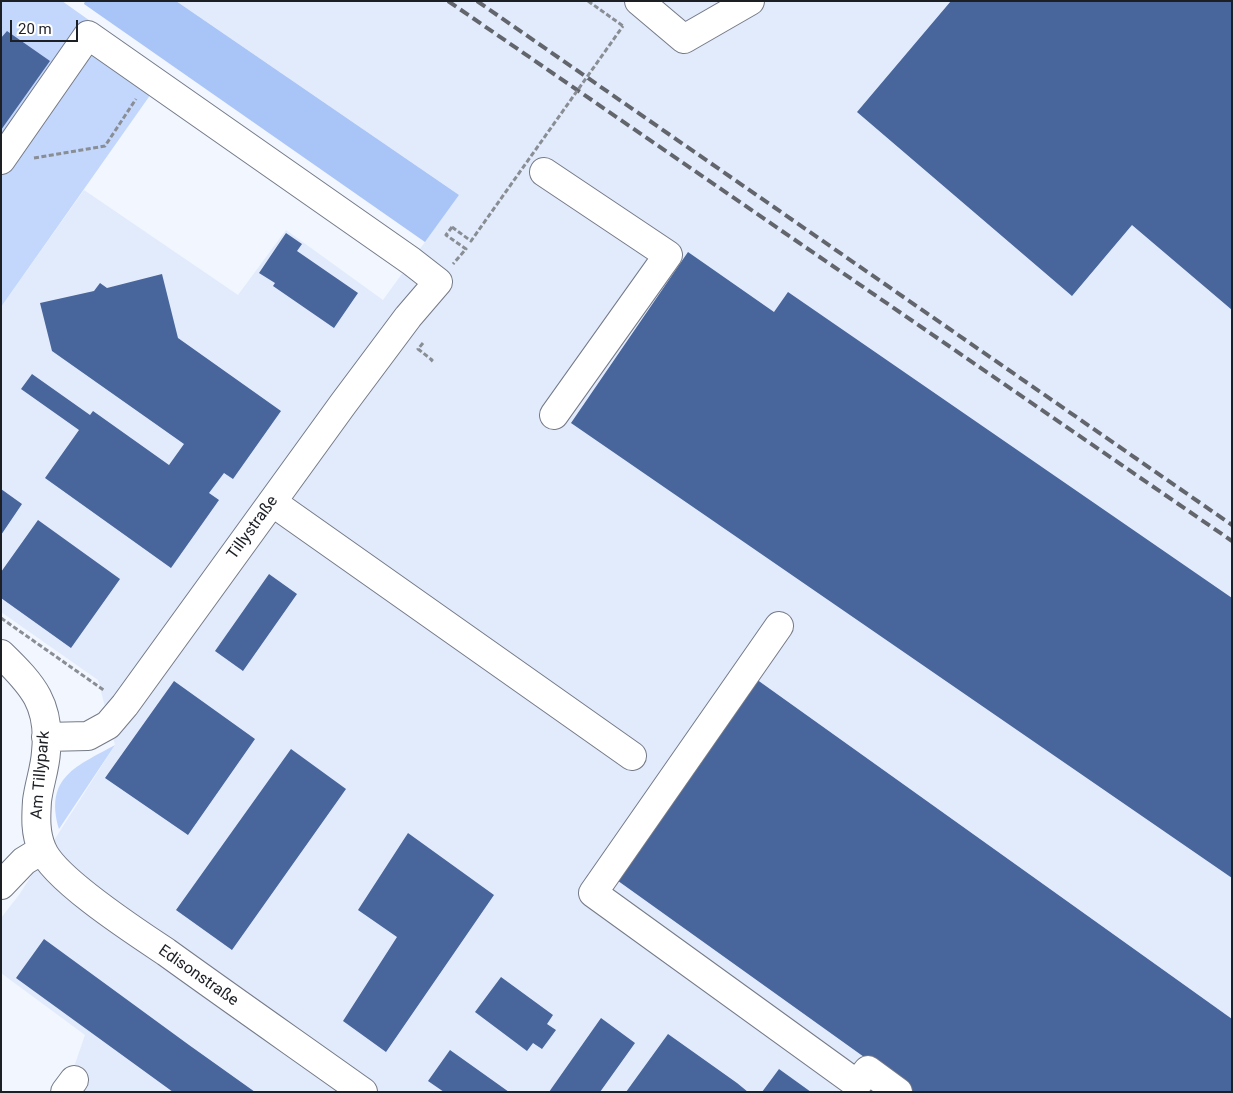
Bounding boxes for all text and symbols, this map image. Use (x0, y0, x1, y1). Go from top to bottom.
scale bar (12, 10, 80, 42)
text: 20 m (18, 20, 52, 38)
street label: Tillystraße (223, 492, 283, 564)
street label: Am Tillypark (28, 730, 54, 820)
street label: Edisonstraße (154, 941, 242, 1011)

